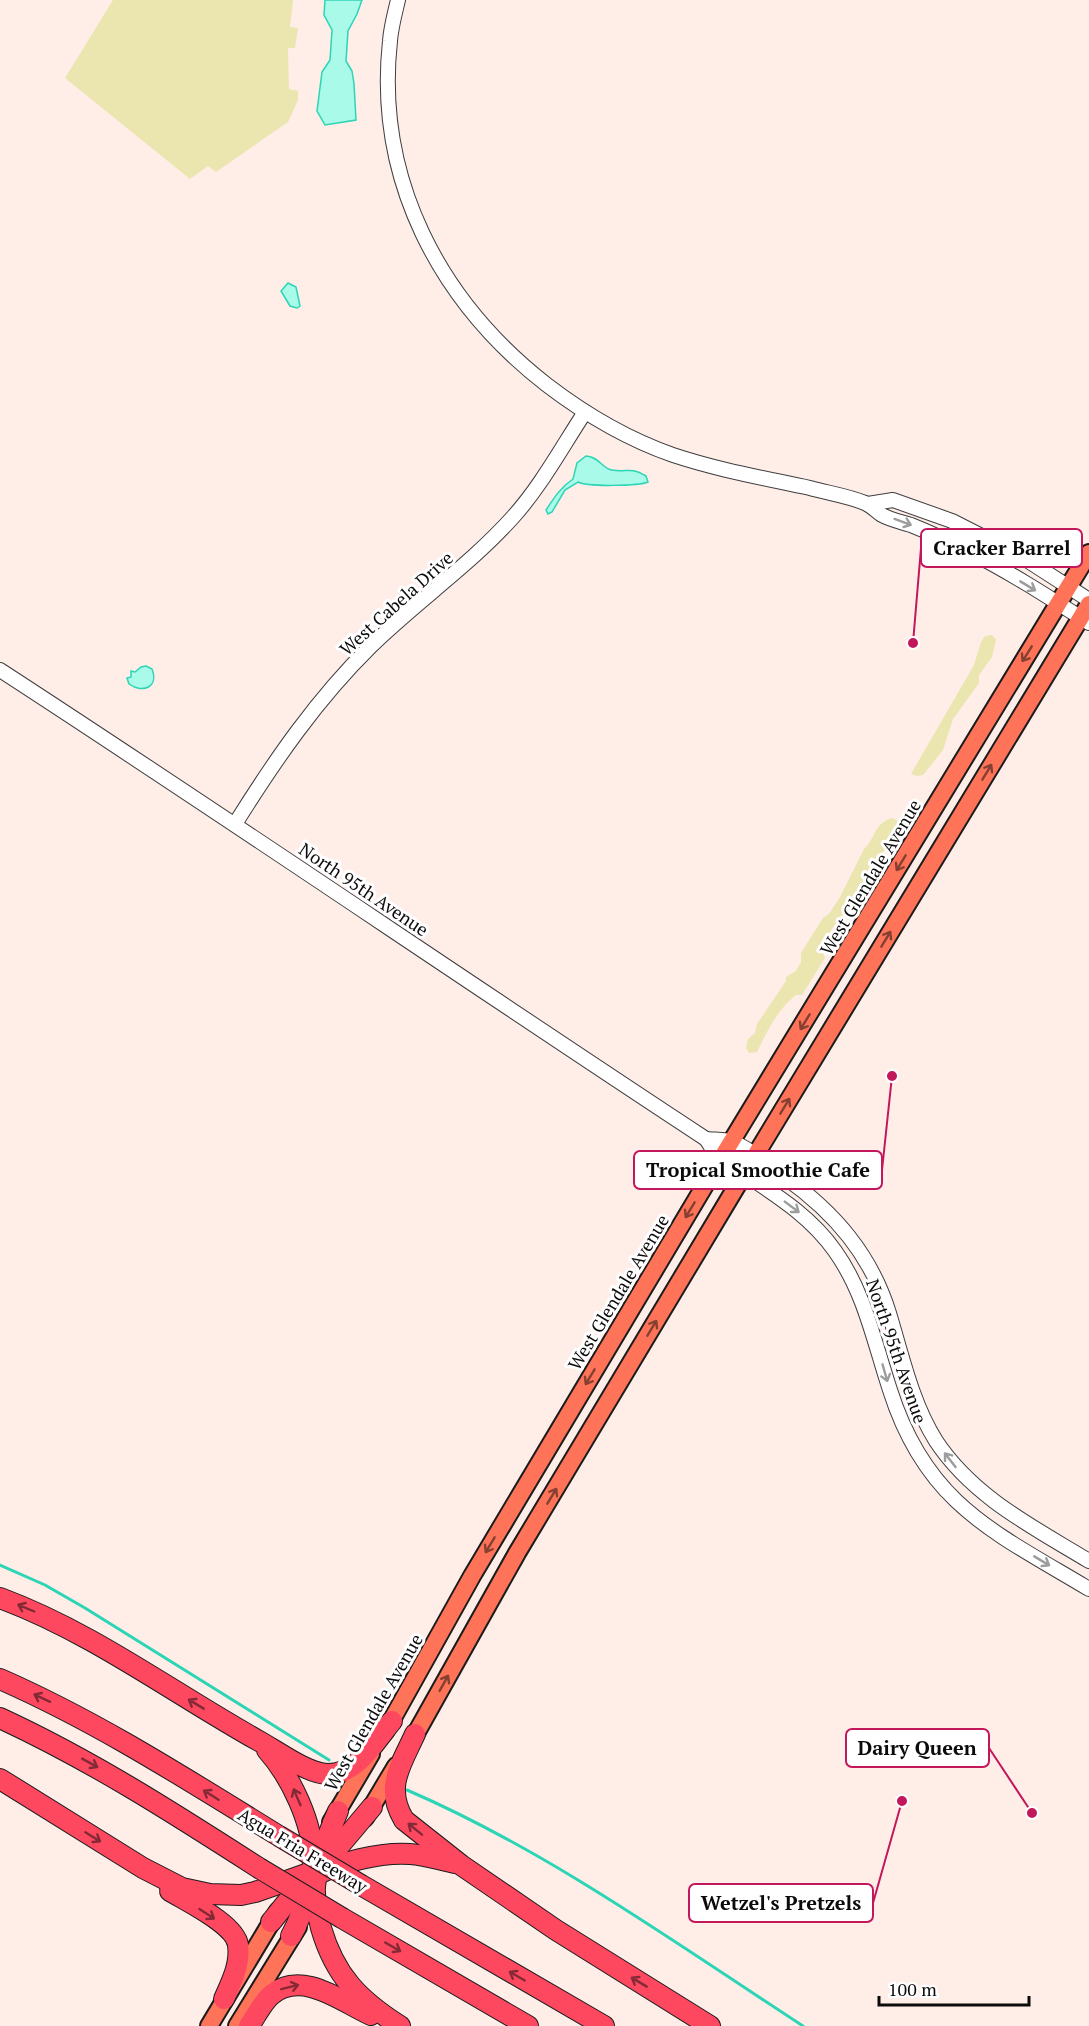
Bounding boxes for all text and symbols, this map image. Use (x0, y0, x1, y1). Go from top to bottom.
one-way arrow (893, 518, 912, 529)
callout: Cracker Barrel (921, 529, 1082, 567)
text: Cracker Barrel (933, 534, 1071, 561)
street label: West Cabela Drive (334, 546, 458, 660)
one-way arrow (1019, 580, 1036, 592)
one-way arrow (1021, 645, 1034, 662)
one-way arrow (982, 764, 994, 781)
street label: West Glendale Avenue (814, 795, 926, 959)
street label: North 95th Avenue (295, 837, 433, 941)
one-way arrow (894, 854, 906, 871)
one-way arrow (880, 931, 892, 948)
one-way arrow (799, 1013, 811, 1030)
one-way arrow (779, 1098, 791, 1115)
callout: Tropical Smoothie Cafe (634, 1151, 882, 1189)
text: Tropical Smoothie Cafe (646, 1156, 870, 1183)
one-way arrow (784, 1200, 800, 1213)
one-way arrow (684, 1201, 696, 1218)
street label: West Glendale Avenue (562, 1210, 674, 1374)
street label: North 95th Avenue (861, 1276, 933, 1426)
one-way arrow (646, 1320, 658, 1337)
one-way arrow (880, 1363, 891, 1382)
one-way arrow (584, 1368, 596, 1385)
one-way arrow (944, 1452, 957, 1468)
one-way arrow (546, 1488, 558, 1505)
one-way arrow (484, 1536, 496, 1553)
one-way arrow (1033, 1555, 1050, 1567)
one-way arrow (17, 1602, 36, 1613)
street label: West Glendale Avenue (318, 1629, 428, 1795)
one-way arrow (438, 1675, 450, 1692)
one-way arrow (33, 1691, 51, 1703)
one-way arrow (188, 1697, 205, 1709)
callout: Dairy Queen (846, 1729, 989, 1767)
text: Dairy Queen (857, 1734, 977, 1761)
one-way arrow (81, 1757, 98, 1769)
one-way arrow (203, 1788, 220, 1800)
one-way arrow (291, 1788, 302, 1807)
street label: Agua Fria Freeway (234, 1802, 373, 1898)
one-way arrow (407, 1822, 423, 1835)
one-way arrow (84, 1831, 101, 1843)
callout: Wetzel's Pretzels (689, 1884, 873, 1922)
text: Wetzel's Pretzels (701, 1889, 861, 1916)
one-way arrow (198, 1909, 215, 1921)
one-way arrow (384, 1941, 401, 1953)
scale bar (879, 1969, 1029, 2007)
one-way arrow (509, 1970, 526, 1982)
one-way arrow (631, 1976, 648, 1988)
text: 100 m (888, 1977, 937, 2001)
one-way arrow (280, 1981, 299, 1993)

